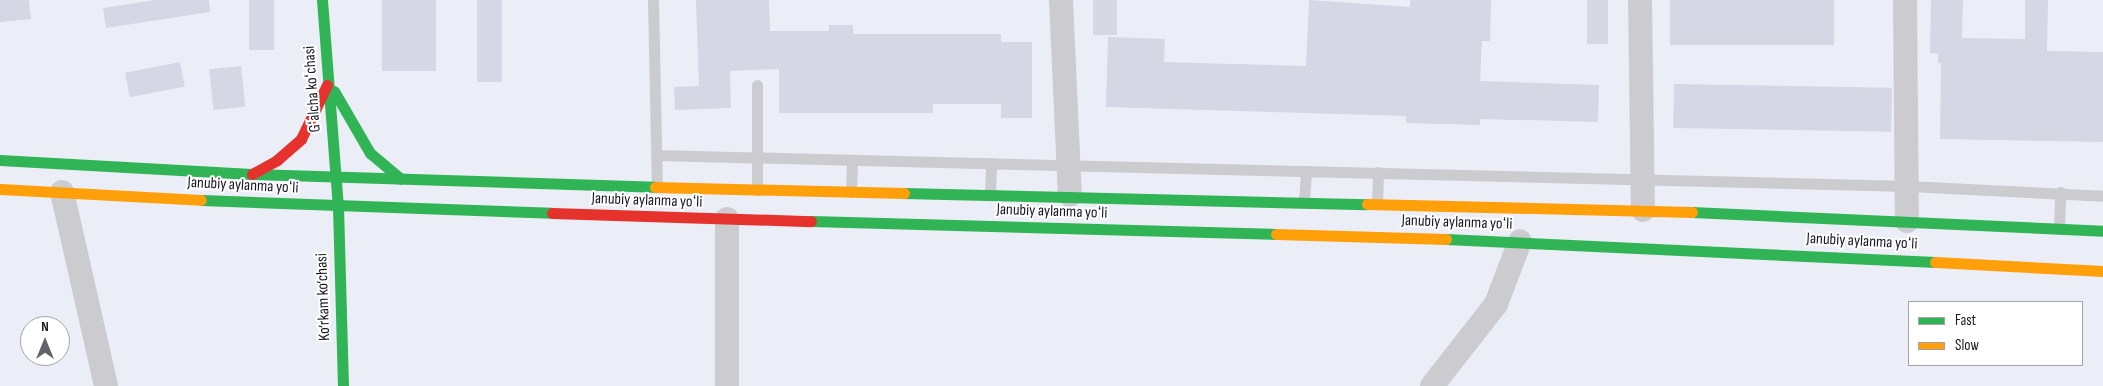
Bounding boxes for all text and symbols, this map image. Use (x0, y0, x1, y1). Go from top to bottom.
street label: Gʻalcha koʻchasi (300, 45, 326, 133)
street label: Janubiy aylanma yoʻli (187, 174, 299, 198)
street label: Janubiy aylanma yoʻli (591, 189, 703, 213)
street label: Janubiy aylanma yoʻli (996, 200, 1108, 224)
street label: Janubiy aylanma yoʻli (1401, 211, 1513, 235)
street label: Janubiy aylanma yoʻli (1806, 230, 1918, 254)
street label: Ko‘rkam ko‘chasi (313, 253, 335, 341)
legend (1908, 301, 2083, 366)
text: Fast (1955, 311, 1976, 330)
north arrow (20, 316, 70, 366)
text: N (41, 318, 49, 335)
text: Slow (1955, 336, 1979, 355)

